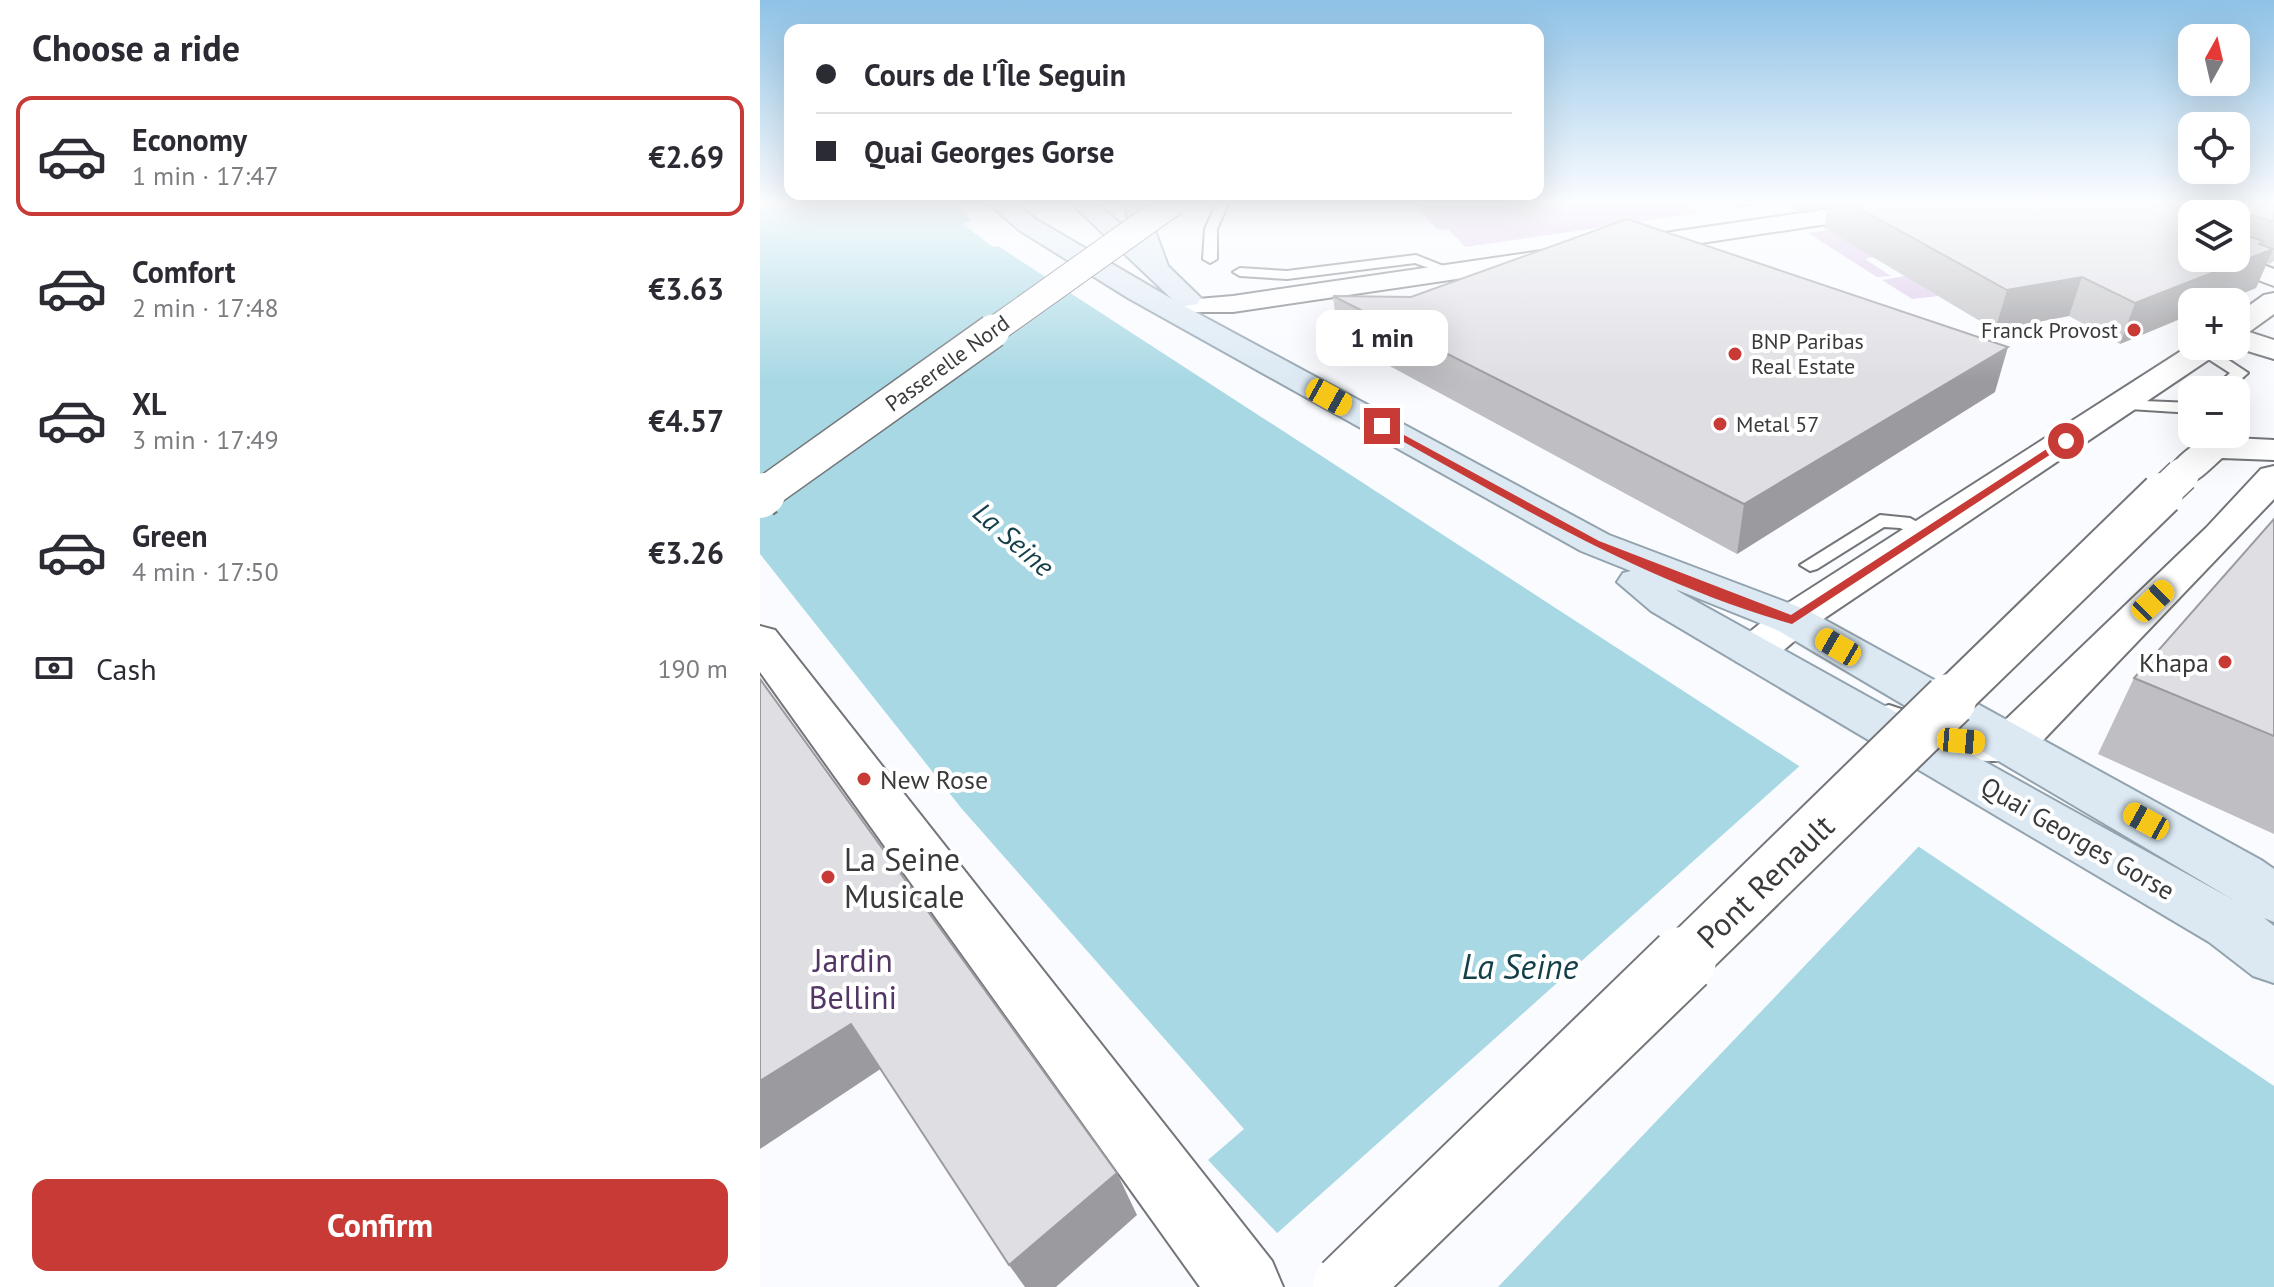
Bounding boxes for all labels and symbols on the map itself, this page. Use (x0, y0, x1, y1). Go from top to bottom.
north arrow (2178, 24, 2250, 96)
street label: Passerelle Nord (879, 309, 1015, 417)
callout: 1 min (1316, 310, 1448, 366)
place label: Franck Provost (1981, 316, 2119, 344)
marker: Franck Provost (2125, 321, 2143, 339)
place label: BNP Paribas Real Estate (1751, 327, 1864, 380)
marker: BNP Paribas Real Estate (1726, 345, 1744, 363)
car (1302, 375, 1356, 419)
route end (1364, 408, 1400, 444)
place label: Metal 57 (1736, 410, 1819, 438)
marker: Metal 57 (1711, 415, 1729, 433)
route start (2048, 423, 2084, 459)
water label: La Seine (966, 494, 1062, 584)
car (2127, 576, 2179, 626)
car (1811, 625, 1865, 669)
place label: Khapa (2139, 646, 2209, 679)
marker: Khapa (2216, 653, 2234, 671)
car (1936, 727, 1986, 755)
place label: New Rose (880, 763, 988, 796)
street label: Quai Georges Gorse (1975, 769, 2181, 907)
marker: New Rose (855, 770, 873, 788)
car (2119, 799, 2173, 843)
street label: Pont Renault (1687, 805, 1843, 957)
place label: La Seine Musicale (844, 838, 965, 917)
marker: La Seine Musicale (819, 868, 837, 886)
park label: Jardin Bellini (809, 939, 897, 1018)
water label: La Seine (1462, 944, 1578, 988)

